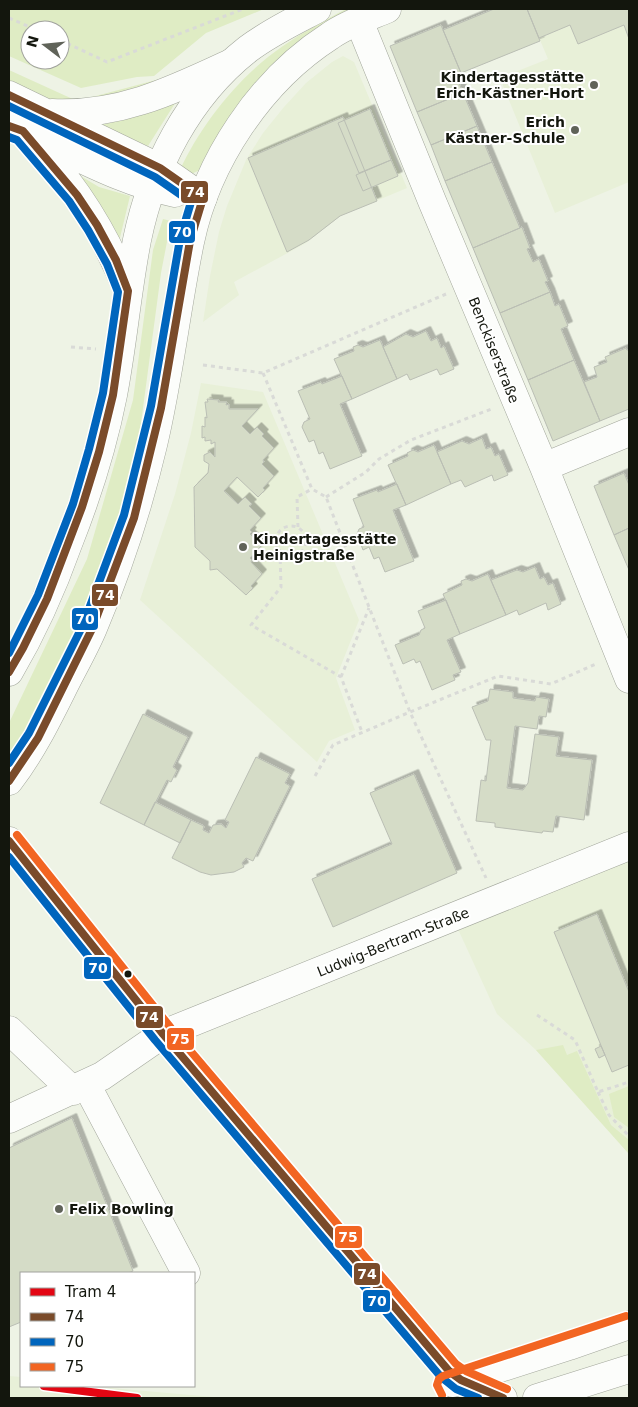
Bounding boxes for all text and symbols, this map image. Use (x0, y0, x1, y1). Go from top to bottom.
north arrow (20, 20, 70, 70)
text: N (23, 34, 42, 49)
place label: Kindertagesstätte Erich-Kästner-Hort (436, 69, 584, 101)
marker: Kindertagesstätte Erich-Kästner-Hort (588, 79, 600, 91)
place label: Erich Kästner-Schule (445, 114, 565, 146)
marker: Erich Kästner-Schule (569, 124, 581, 136)
line badge: 74 (180, 180, 209, 204)
text: 74 (185, 184, 205, 200)
line badge: 70 (168, 220, 196, 244)
text: 70 (172, 224, 192, 240)
street label: Benckiserstraße (465, 295, 523, 405)
place label: Kindertagesstätte Heinigstraße (253, 531, 396, 563)
marker: Kindertagesstätte Heinigstraße (237, 541, 249, 553)
line badge: 74 (91, 583, 119, 607)
text: 74 (95, 587, 115, 603)
line badge: 70 (71, 607, 99, 631)
text: 70 (75, 611, 95, 627)
street label: Ludwig-Bertram-Straße (315, 904, 471, 980)
line badge: 70 (83, 956, 112, 980)
text: 70 (88, 960, 108, 976)
unlabelled marker (123, 969, 133, 979)
line badge: 74 (135, 1005, 164, 1029)
text: 74 (139, 1009, 159, 1025)
line badge: 75 (166, 1027, 195, 1051)
text: 75 (170, 1031, 190, 1047)
place label: Felix Bowling (69, 1201, 174, 1217)
marker: Felix Bowling (53, 1203, 65, 1215)
line badge: 75 (334, 1225, 363, 1249)
text: 75 (338, 1229, 358, 1245)
line badge: 74 (353, 1262, 381, 1286)
text: 74 (357, 1266, 377, 1282)
legend (20, 1272, 195, 1387)
text: Tram 4 (64, 1283, 116, 1301)
line badge: 70 (362, 1289, 391, 1313)
text: 70 (367, 1293, 387, 1309)
text: 74 (65, 1308, 84, 1326)
text: 70 (65, 1333, 84, 1351)
text: 75 (65, 1358, 84, 1376)

